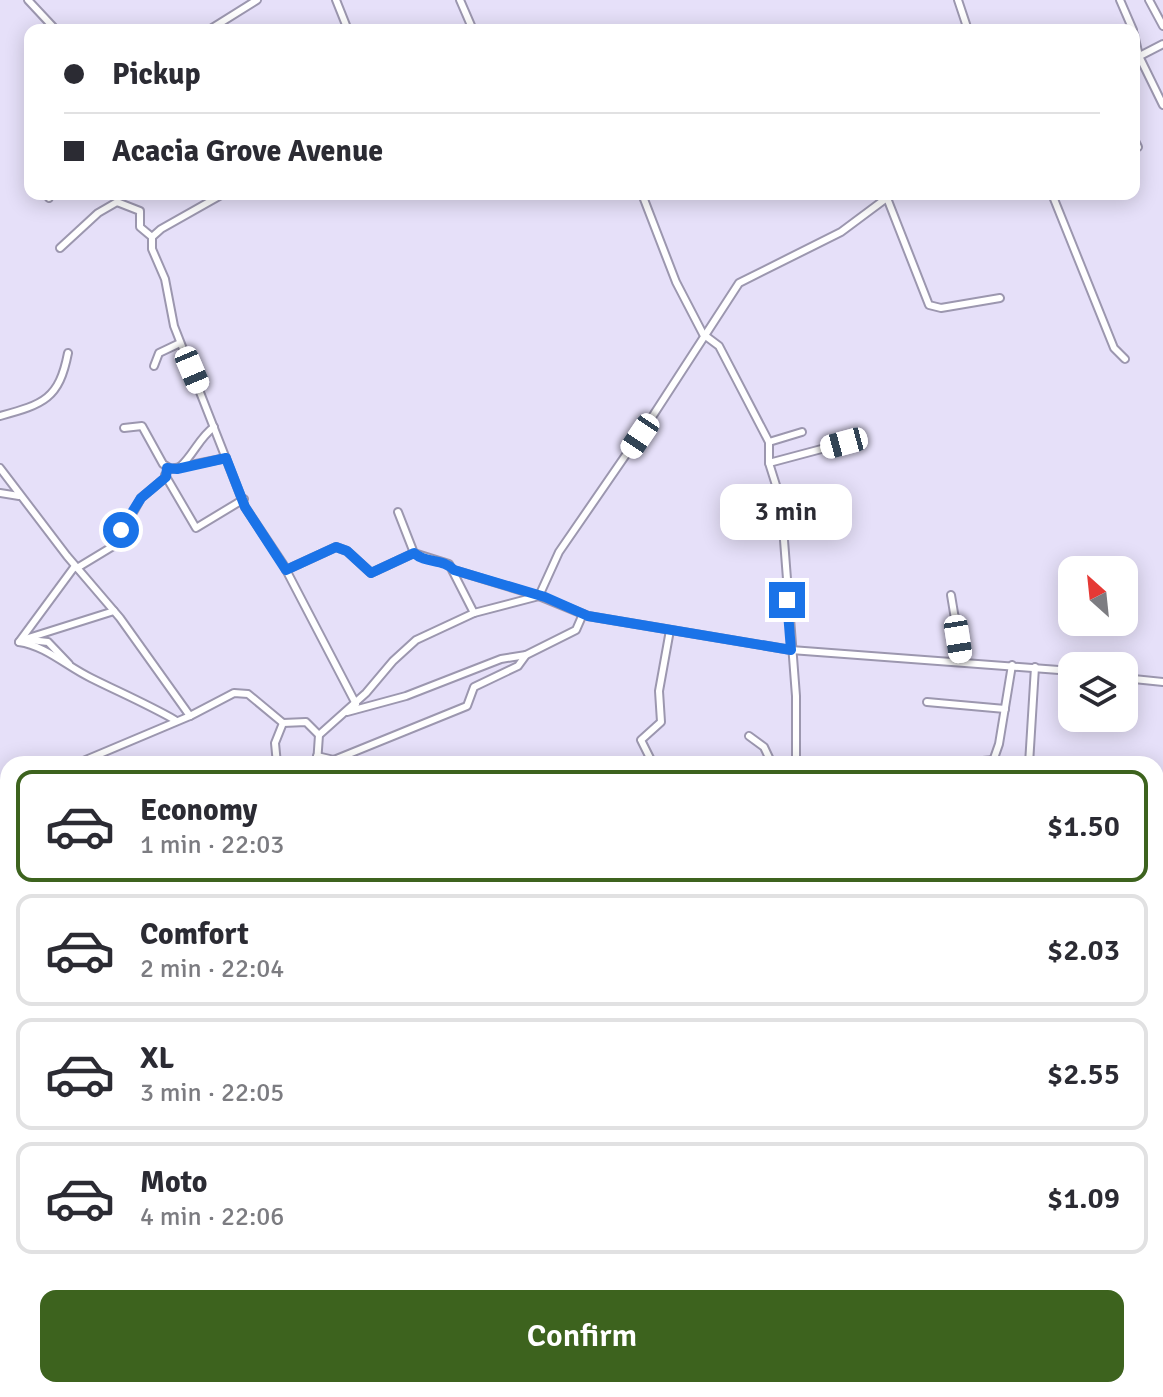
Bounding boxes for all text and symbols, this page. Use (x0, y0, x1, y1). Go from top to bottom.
text: Pickup (112, 56, 201, 93)
text: Acacia Grove Avenue (112, 133, 383, 170)
car (172, 343, 212, 397)
car (617, 409, 663, 463)
car (818, 425, 870, 461)
callout: 3 min (721, 484, 853, 540)
text: 3 min (755, 496, 817, 528)
route start (103, 512, 139, 548)
north arrow (1058, 556, 1138, 636)
map controls (1058, 556, 1138, 732)
route end (769, 582, 805, 618)
car (942, 613, 974, 665)
button: layers (1058, 652, 1138, 732)
icon: car (44, 790, 116, 862)
text: Economy (140, 792, 257, 829)
text: $1.50 (1047, 808, 1120, 845)
text: 1 min · 22:03 (140, 829, 284, 861)
icon: car (44, 914, 116, 986)
text: Comfort (140, 916, 249, 953)
text: $2.03 (1047, 932, 1120, 969)
text: 2 min · 22:04 (140, 953, 284, 985)
icon: car (44, 1038, 116, 1110)
text: XL (140, 1040, 174, 1077)
text: $2.55 (1047, 1056, 1120, 1093)
text: 3 min · 22:05 (140, 1077, 284, 1109)
icon: car (44, 1162, 116, 1234)
text: Moto (140, 1164, 207, 1201)
text: $1.09 (1047, 1180, 1120, 1217)
text: 4 min · 22:06 (140, 1201, 284, 1233)
button: Confirm (40, 1290, 1124, 1382)

